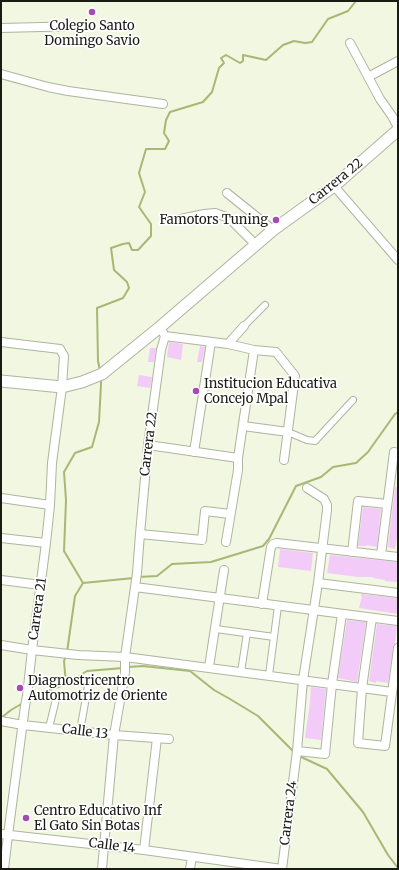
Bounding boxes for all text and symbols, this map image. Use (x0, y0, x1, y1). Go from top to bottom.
marker: Colegio Santo Domingo Savio (87, 7, 97, 17)
place label: Colegio Santo Domingo Savio (44, 18, 140, 49)
street label: Carrera 22 (306, 156, 366, 208)
place label: Famotors Tuning (159, 212, 268, 228)
marker: Famotors Tuning (271, 215, 281, 225)
place label: Institucion Educativa Concejo Mpal (204, 376, 337, 407)
marker: Institucion Educativa Concejo Mpal (191, 386, 201, 396)
street label: Carrera 22 (137, 411, 161, 477)
street label: Carrera 21 (26, 577, 50, 641)
place label: Diagnostricentro Automotriz de Oriente (28, 673, 167, 704)
marker: Diagnostricentro Automotriz de Oriente (15, 683, 25, 693)
street label: Calle 13 (61, 721, 109, 743)
street label: Carrera 24 (277, 780, 301, 846)
place label: Centro Educativo Inf El Gato Sin Botas (34, 803, 162, 834)
marker: Centro Educativo Inf El Gato Sin Botas (21, 813, 31, 823)
street label: Calle 14 (88, 835, 136, 857)

